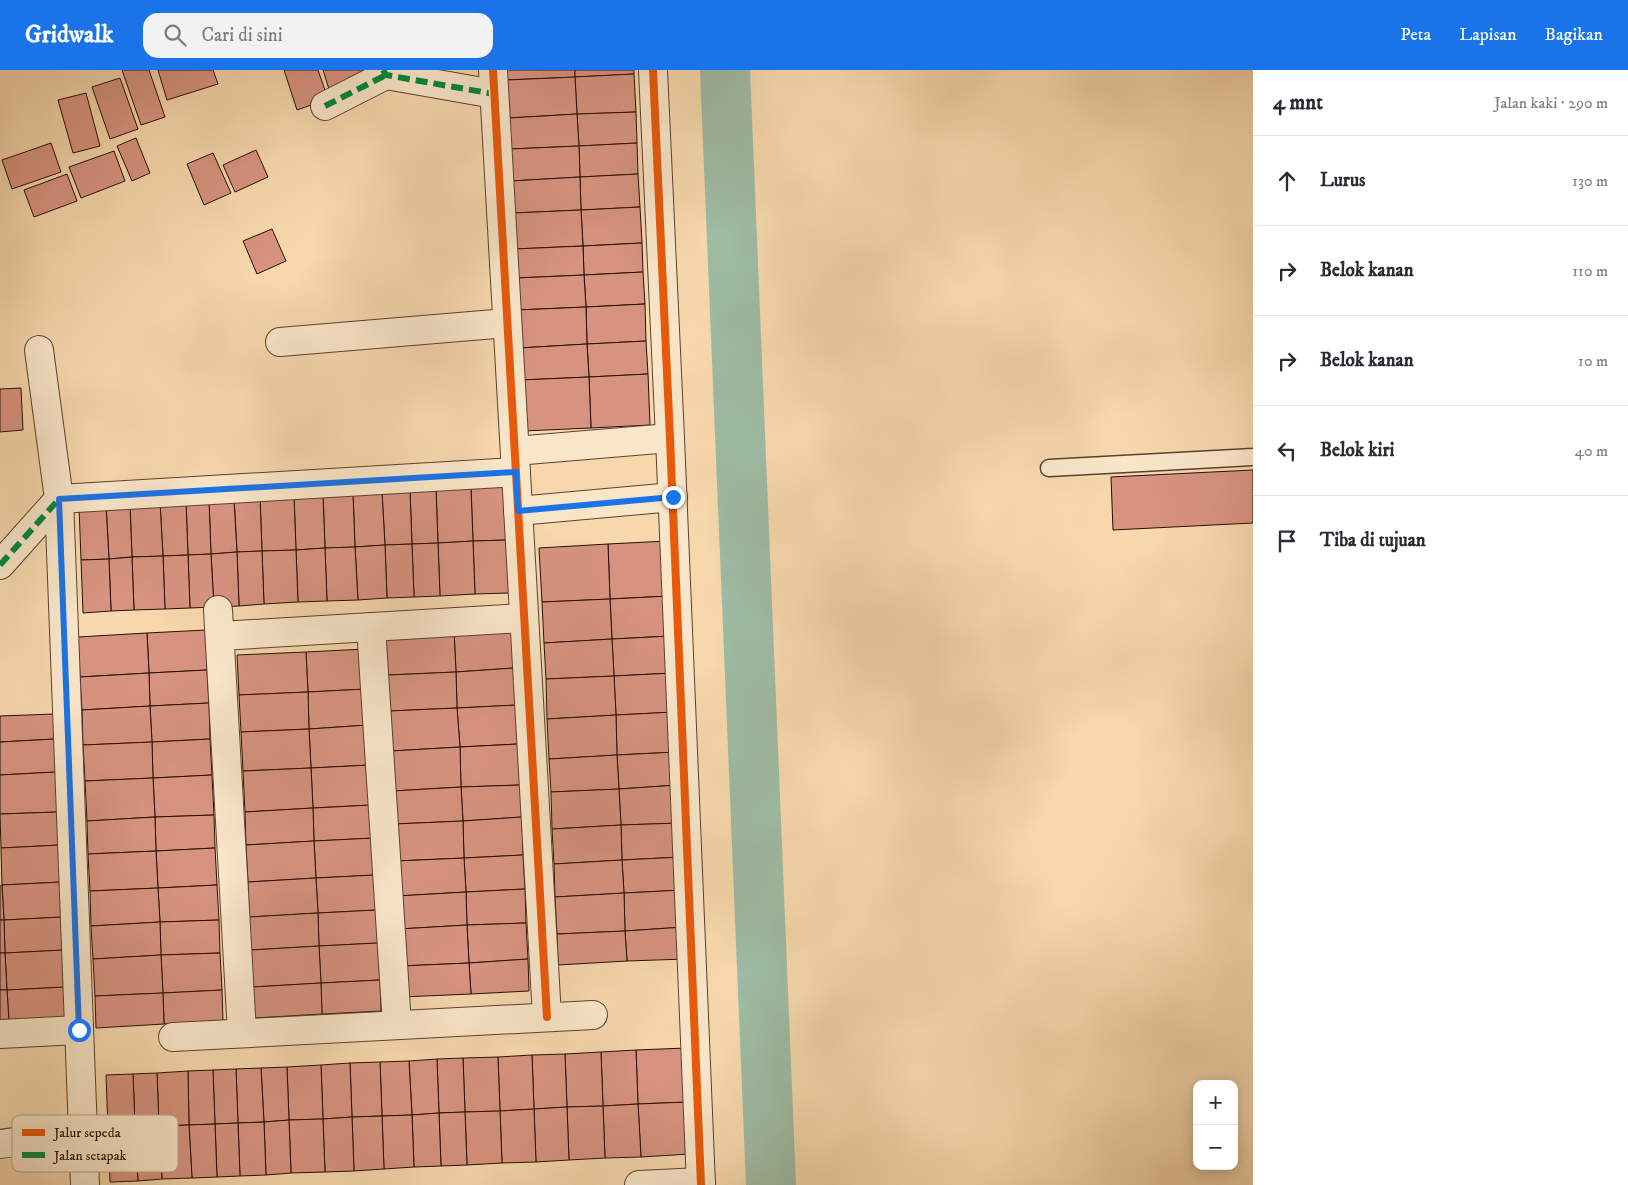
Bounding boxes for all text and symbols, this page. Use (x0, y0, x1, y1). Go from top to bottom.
search box (143, 13, 493, 58)
text: Gridwalk (25, 20, 113, 50)
icon: search (161, 21, 189, 49)
text: Cari di sini (201, 24, 283, 47)
text: Peta (1400, 24, 1431, 46)
text: Lapisan (1459, 24, 1517, 46)
text: Bagikan (1545, 24, 1603, 46)
text: 4 mnt (1273, 90, 1323, 116)
text: Jalan kaki · 290 m (1494, 93, 1608, 113)
icon: ahead (1273, 167, 1301, 195)
text: Lurus (1320, 169, 1365, 192)
text: 130 m (1572, 171, 1608, 191)
icon: right (1273, 257, 1301, 285)
text: Belok kanan (1320, 259, 1414, 282)
text: 110 m (1572, 261, 1608, 281)
icon: right (1273, 347, 1301, 375)
text: Belok kanan (1320, 349, 1414, 372)
text: 10 m (1578, 351, 1608, 371)
icon: left (1273, 437, 1301, 465)
text: Belok kiri (1320, 439, 1394, 462)
text: 40 m (1575, 441, 1608, 461)
route end (662, 486, 685, 509)
icon: arrive (1273, 527, 1301, 555)
text: Tiba di tujuan (1320, 529, 1426, 552)
route start (68, 1019, 91, 1042)
map controls (1193, 1080, 1238, 1170)
button: + (1193, 1080, 1238, 1125)
legend (12, 1115, 178, 1172)
text: Jalur sepeda (52, 1124, 121, 1142)
button: − (1193, 1125, 1238, 1170)
text: Jalan setapak (52, 1147, 127, 1165)

